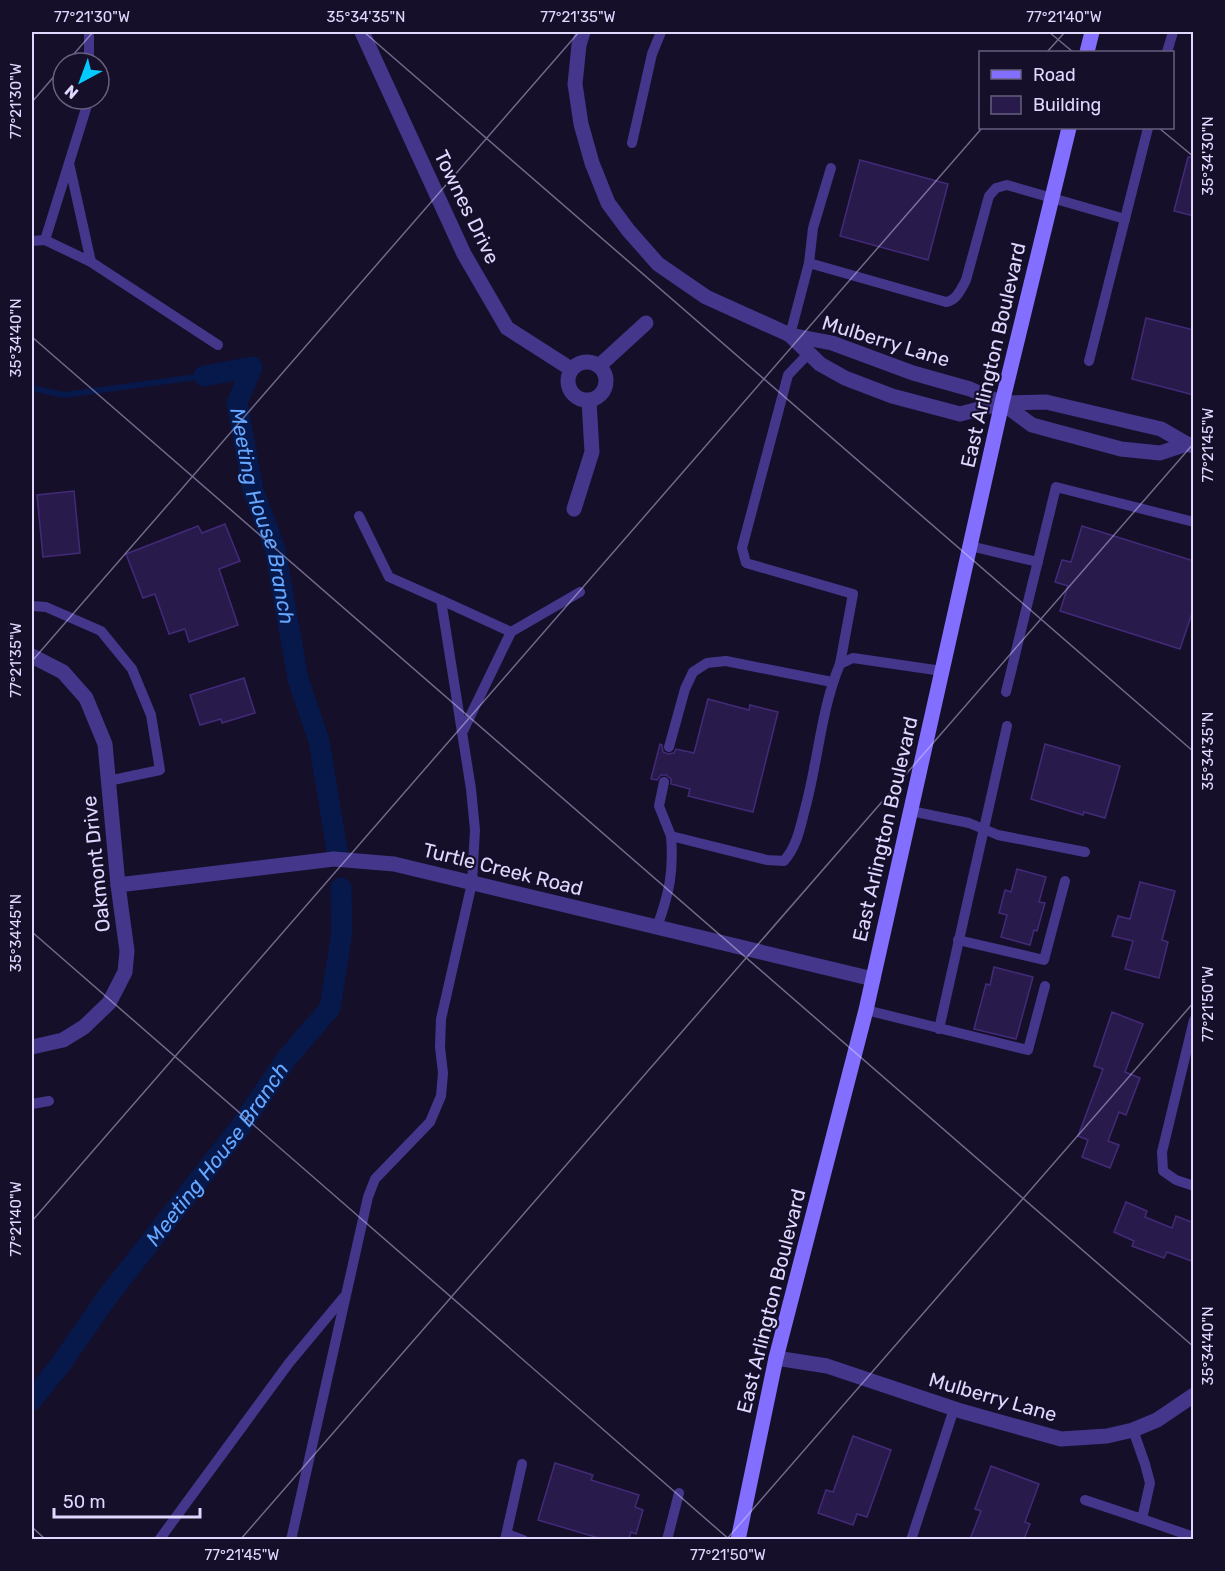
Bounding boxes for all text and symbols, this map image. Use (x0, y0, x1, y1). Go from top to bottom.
text: 77°21'30"W (54, 8, 130, 26)
text: 35°34'35"N (327, 8, 405, 26)
text: 77°21'35"W (540, 8, 616, 26)
text: 77°21'40"W (1026, 8, 1102, 26)
north arrow (51, 51, 111, 111)
legend (979, 51, 1174, 129)
text: 77°21'30"W (7, 63, 25, 139)
text: Road (1033, 64, 1076, 86)
text: N (61, 81, 82, 103)
text: Building (1033, 94, 1101, 116)
text: 35°34'30"N (1199, 116, 1217, 196)
street label: Townes Drive (429, 146, 505, 268)
street label: East Arlington Boulevard (955, 240, 1031, 470)
text: 35°34'40"N (7, 298, 25, 378)
street label: Mulberry Lane (819, 310, 953, 372)
water label: Meeting House Branch (226, 405, 301, 626)
text: 77°21'45"W (1199, 408, 1217, 482)
text: 77°21'35"W (7, 622, 25, 698)
text: 35°34'35"N (1199, 712, 1217, 790)
street label: East Arlington Boulevard (847, 714, 923, 944)
street label: Oakmont Drive (77, 795, 115, 933)
street label: Turtle Creek Road (421, 838, 585, 900)
text: 35°34'45"N (7, 894, 25, 972)
text: 77°21'50"W (1199, 966, 1217, 1042)
water label: Meeting House Branch (140, 1057, 293, 1250)
text: 77°21'40"W (7, 1181, 25, 1257)
street label: East Arlington Boulevard (732, 1186, 810, 1416)
text: 35°34'40"N (1199, 1306, 1217, 1386)
street label: Mulberry Lane (926, 1367, 1060, 1427)
scale bar (54, 1481, 200, 1519)
text: 50 m (63, 1491, 106, 1513)
text: 77°21'45"W (205, 1546, 279, 1564)
text: 77°21'50"W (690, 1546, 766, 1564)

